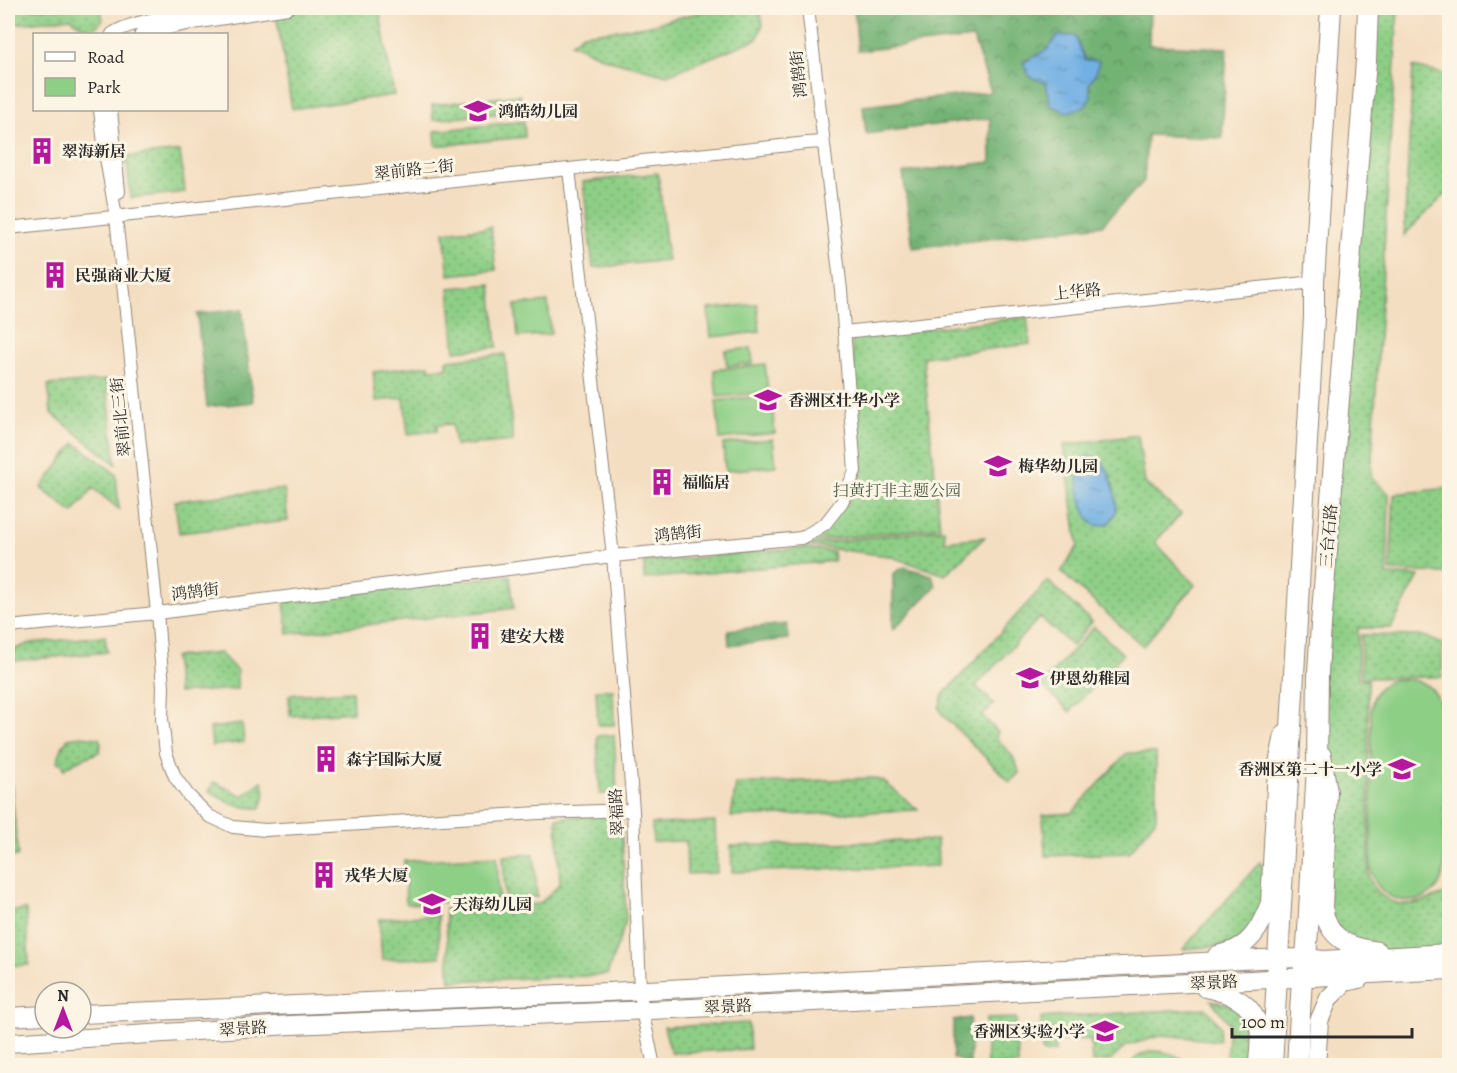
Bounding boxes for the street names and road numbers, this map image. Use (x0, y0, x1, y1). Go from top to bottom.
street label: 鸿鹄街 (786, 49, 812, 99)
street label: 翠前路二街 (373, 155, 455, 185)
street label: 上华路 (1052, 279, 1102, 305)
street label: 翠前北三街 (106, 376, 136, 458)
street label: 三台石路 (1315, 503, 1343, 569)
street label: 鸿鹄街 (653, 521, 703, 547)
street label: 鸿鹄街 (170, 578, 220, 606)
street label: 翠福路 (605, 787, 629, 836)
street label: 翠景路 (1190, 971, 1239, 995)
street label: 翠景路 (704, 995, 753, 1019)
street label: 翠景路 (218, 1016, 268, 1042)

